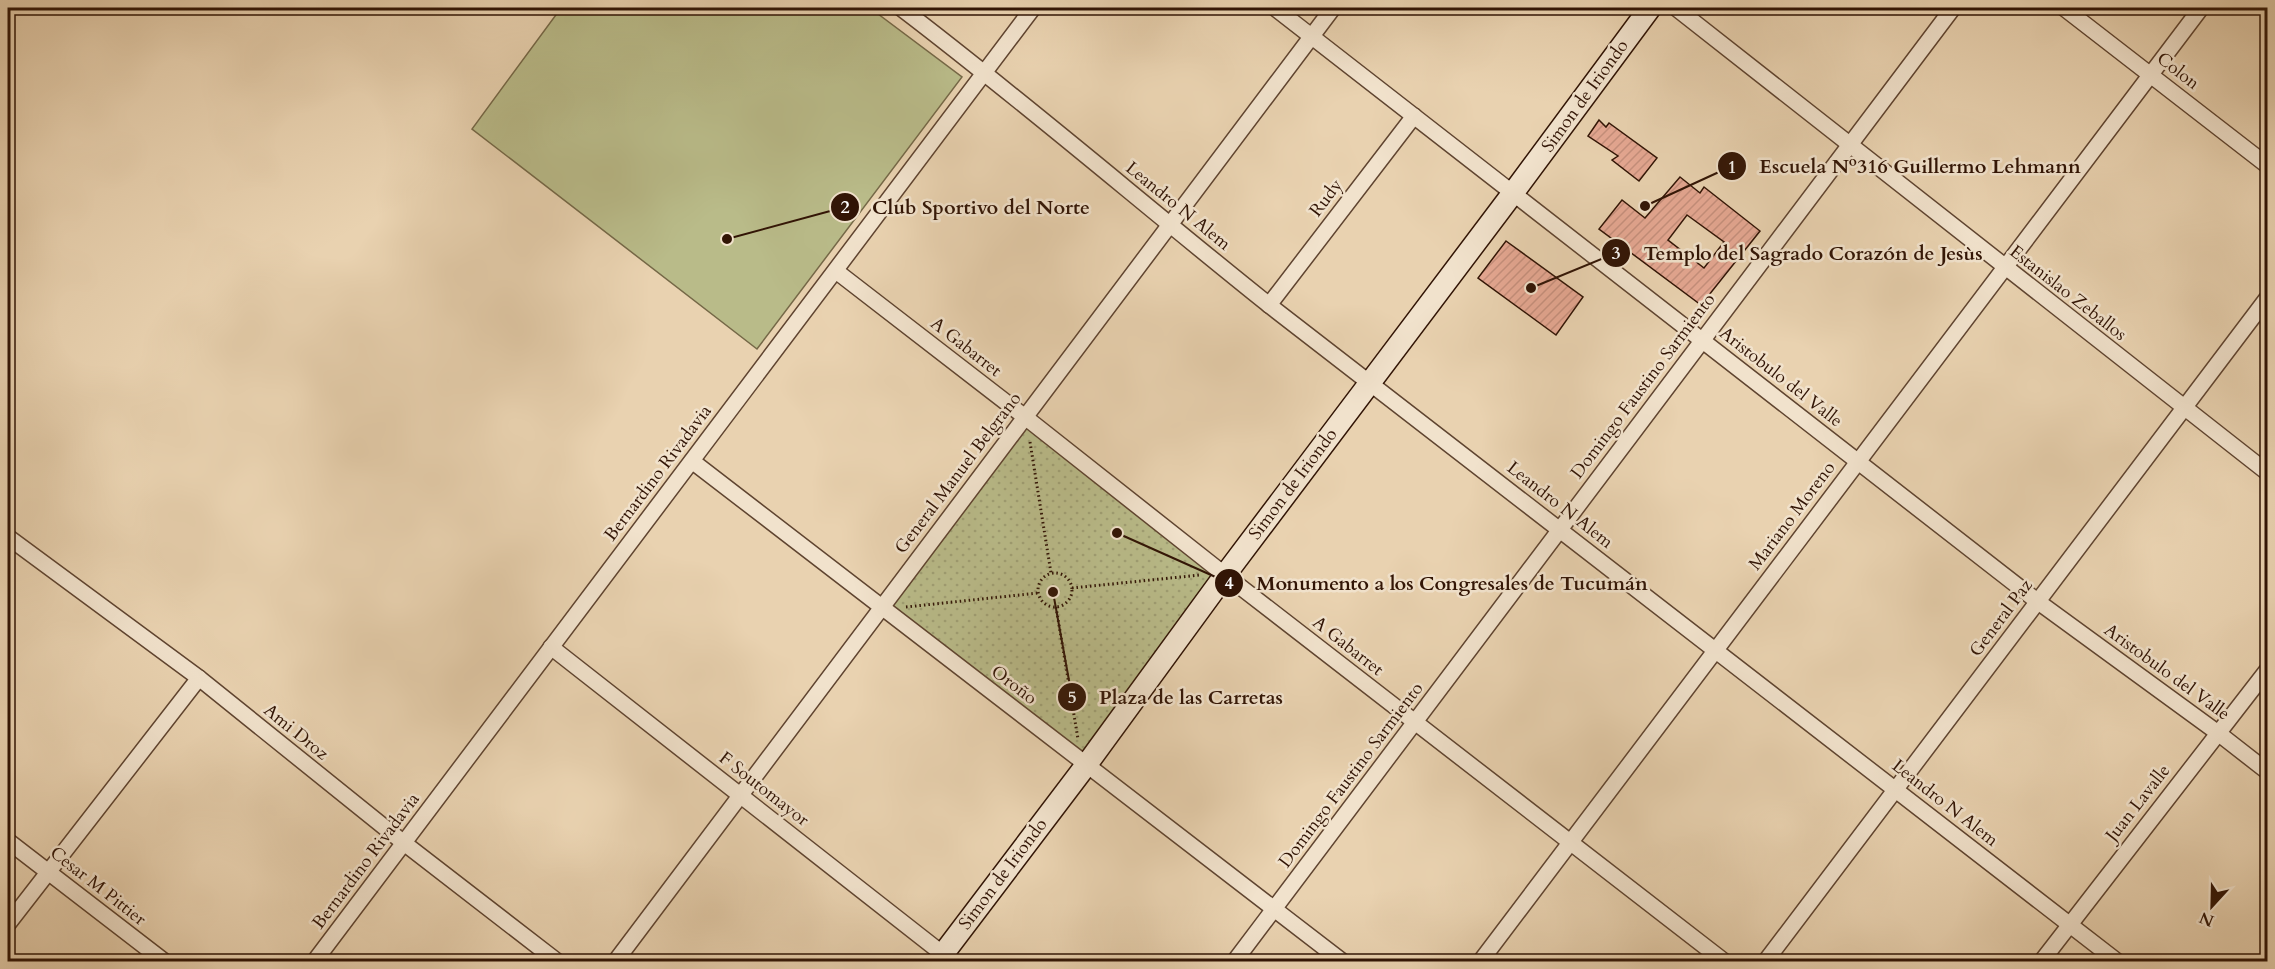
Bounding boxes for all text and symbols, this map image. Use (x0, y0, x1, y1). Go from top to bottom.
street label: Simon de Iriondo (1536, 34, 1635, 157)
street label: Colon (2151, 46, 2205, 96)
callout: Escuela Nº316 Guillermo Lehmann (1717, 147, 2093, 185)
text: Escuela Nº316 Guillermo Lehmann (1759, 153, 2081, 180)
text: 1 (1727, 155, 1737, 180)
street label: Leandro N Alem (1120, 156, 1236, 257)
street label: Rudy (1304, 174, 1349, 222)
callout: Club Sportivo del Norte (830, 188, 1102, 226)
text: Club Sportivo del Norte (872, 194, 1090, 221)
text: 2 (840, 195, 850, 220)
callout: Templo del Sagrado Corazón de Jesùs (1601, 234, 1995, 272)
street label: Estanislao Zeballos (2004, 239, 2132, 347)
text: Templo del Sagrado Corazón de Jesùs (1643, 240, 1983, 267)
text: 3 (1611, 241, 1621, 266)
street label: Domingo Faustino Sarmiento (1565, 288, 1721, 484)
street label: A Gabarret (925, 311, 1007, 383)
street label: Aristobulo del Valle (1714, 321, 1848, 433)
street label: General Manuel Belgrano (889, 387, 1027, 559)
street label: Bernardino Rivadavia (598, 400, 718, 546)
street label: Simon de Iriondo (1243, 423, 1343, 545)
street label: Leandro N Alem (1502, 456, 1619, 555)
street label: Mariano Moreno (1743, 456, 1841, 576)
callout: Monumento a los Congresales de Tucumán (1214, 564, 1660, 602)
text: Monumento a los Congresales de Tucumán (1256, 570, 1648, 597)
text: 4 (1224, 571, 1234, 596)
street label: General Paz (1964, 574, 2038, 662)
street label: A Gabarret (1307, 610, 1389, 682)
street label: Aristobulo del Valle (2099, 618, 2235, 726)
street label: Oroño (986, 659, 1042, 711)
street label: Domingo Faustino Sarmiento (1273, 677, 1429, 873)
callout: Plaza de las Carretas (1057, 678, 1295, 716)
text: Plaza de las Carretas (1099, 684, 1283, 711)
text: 5 (1067, 685, 1077, 710)
street label: Ami Droz (258, 698, 334, 766)
street label: F Soutomayor (714, 746, 815, 832)
street label: Leandro N Alem (1887, 754, 2004, 853)
street label: Juan Lavalle (2098, 759, 2176, 849)
street label: Bernardino Rivadavia (306, 788, 426, 934)
street label: Simon de Iriondo (953, 813, 1053, 935)
street label: Cesar M Pittier (45, 840, 152, 932)
north arrow (2182, 876, 2242, 936)
text: N (2196, 906, 2217, 932)

